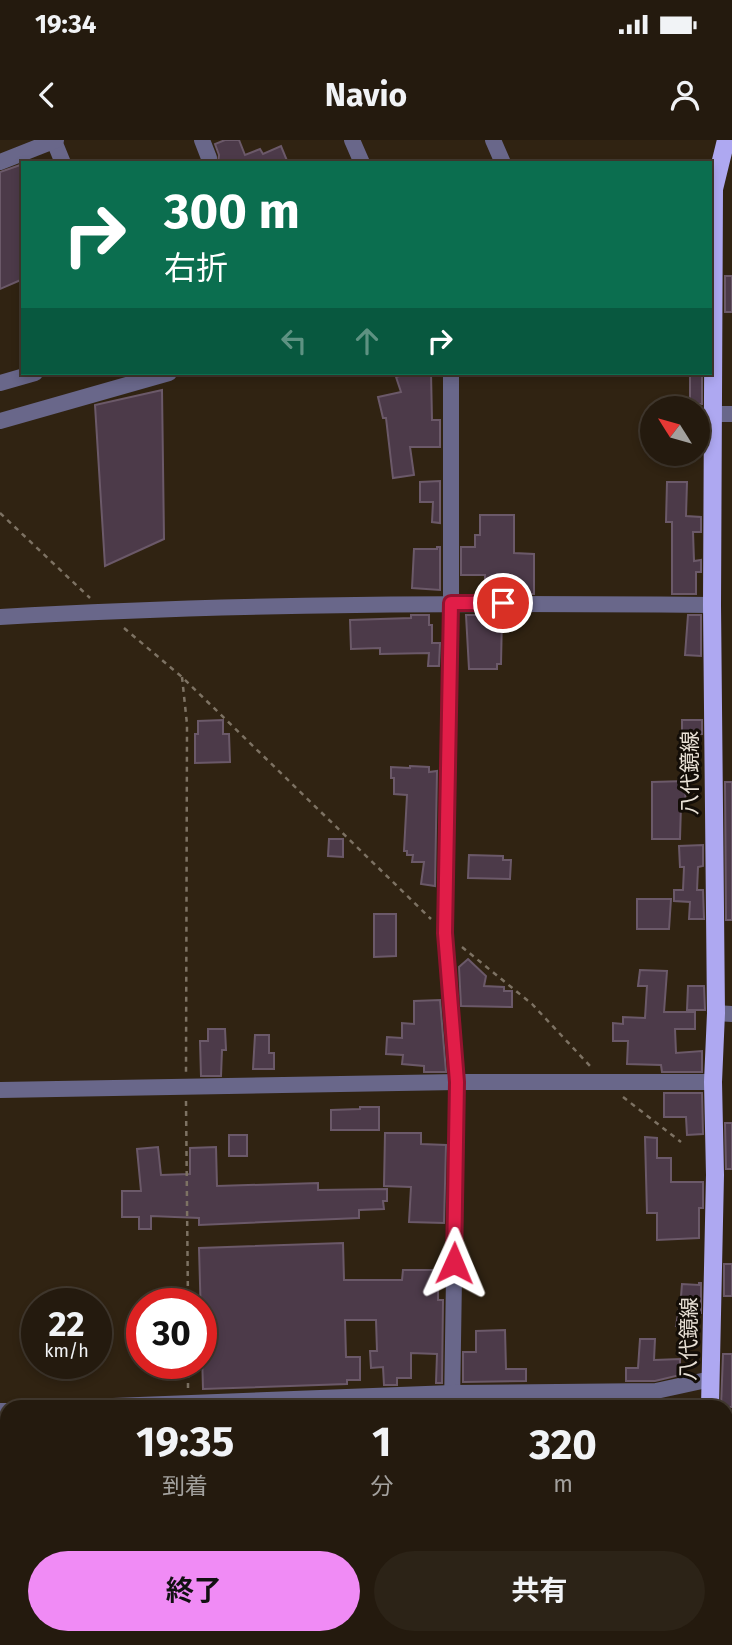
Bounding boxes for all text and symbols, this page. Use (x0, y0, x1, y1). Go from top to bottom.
text: 19:34 (35, 9, 96, 40)
icon: back (28, 76, 66, 114)
text: Navio (325, 76, 407, 114)
icon: person (666, 76, 704, 114)
text: 300 m (164, 182, 300, 241)
icon: right (49, 189, 140, 280)
text: 右折 (164, 249, 228, 287)
icon: left (275, 322, 313, 360)
icon: ahead (348, 322, 386, 360)
icon: right (421, 322, 459, 360)
north arrow (640, 396, 710, 466)
map controls (640, 396, 710, 466)
pin (473, 573, 533, 633)
icon: arrive (484, 584, 522, 622)
street label: 八代鏡線 (677, 731, 703, 815)
position arrow (417, 1226, 491, 1300)
speed limit sign: 30 (126, 1288, 217, 1379)
street label: 八代鏡線 (675, 1297, 703, 1381)
text: 22 (48, 1303, 85, 1345)
text: km/h (44, 1340, 89, 1362)
text: 19:35 (136, 1417, 234, 1467)
text: 1 (372, 1417, 391, 1467)
text: 320 (529, 1420, 597, 1470)
text: m (553, 1470, 573, 1498)
text: 到着 (162, 1472, 208, 1500)
text: 分 (370, 1472, 393, 1500)
button: 終了 (28, 1551, 360, 1631)
button: 共有 (374, 1551, 705, 1631)

